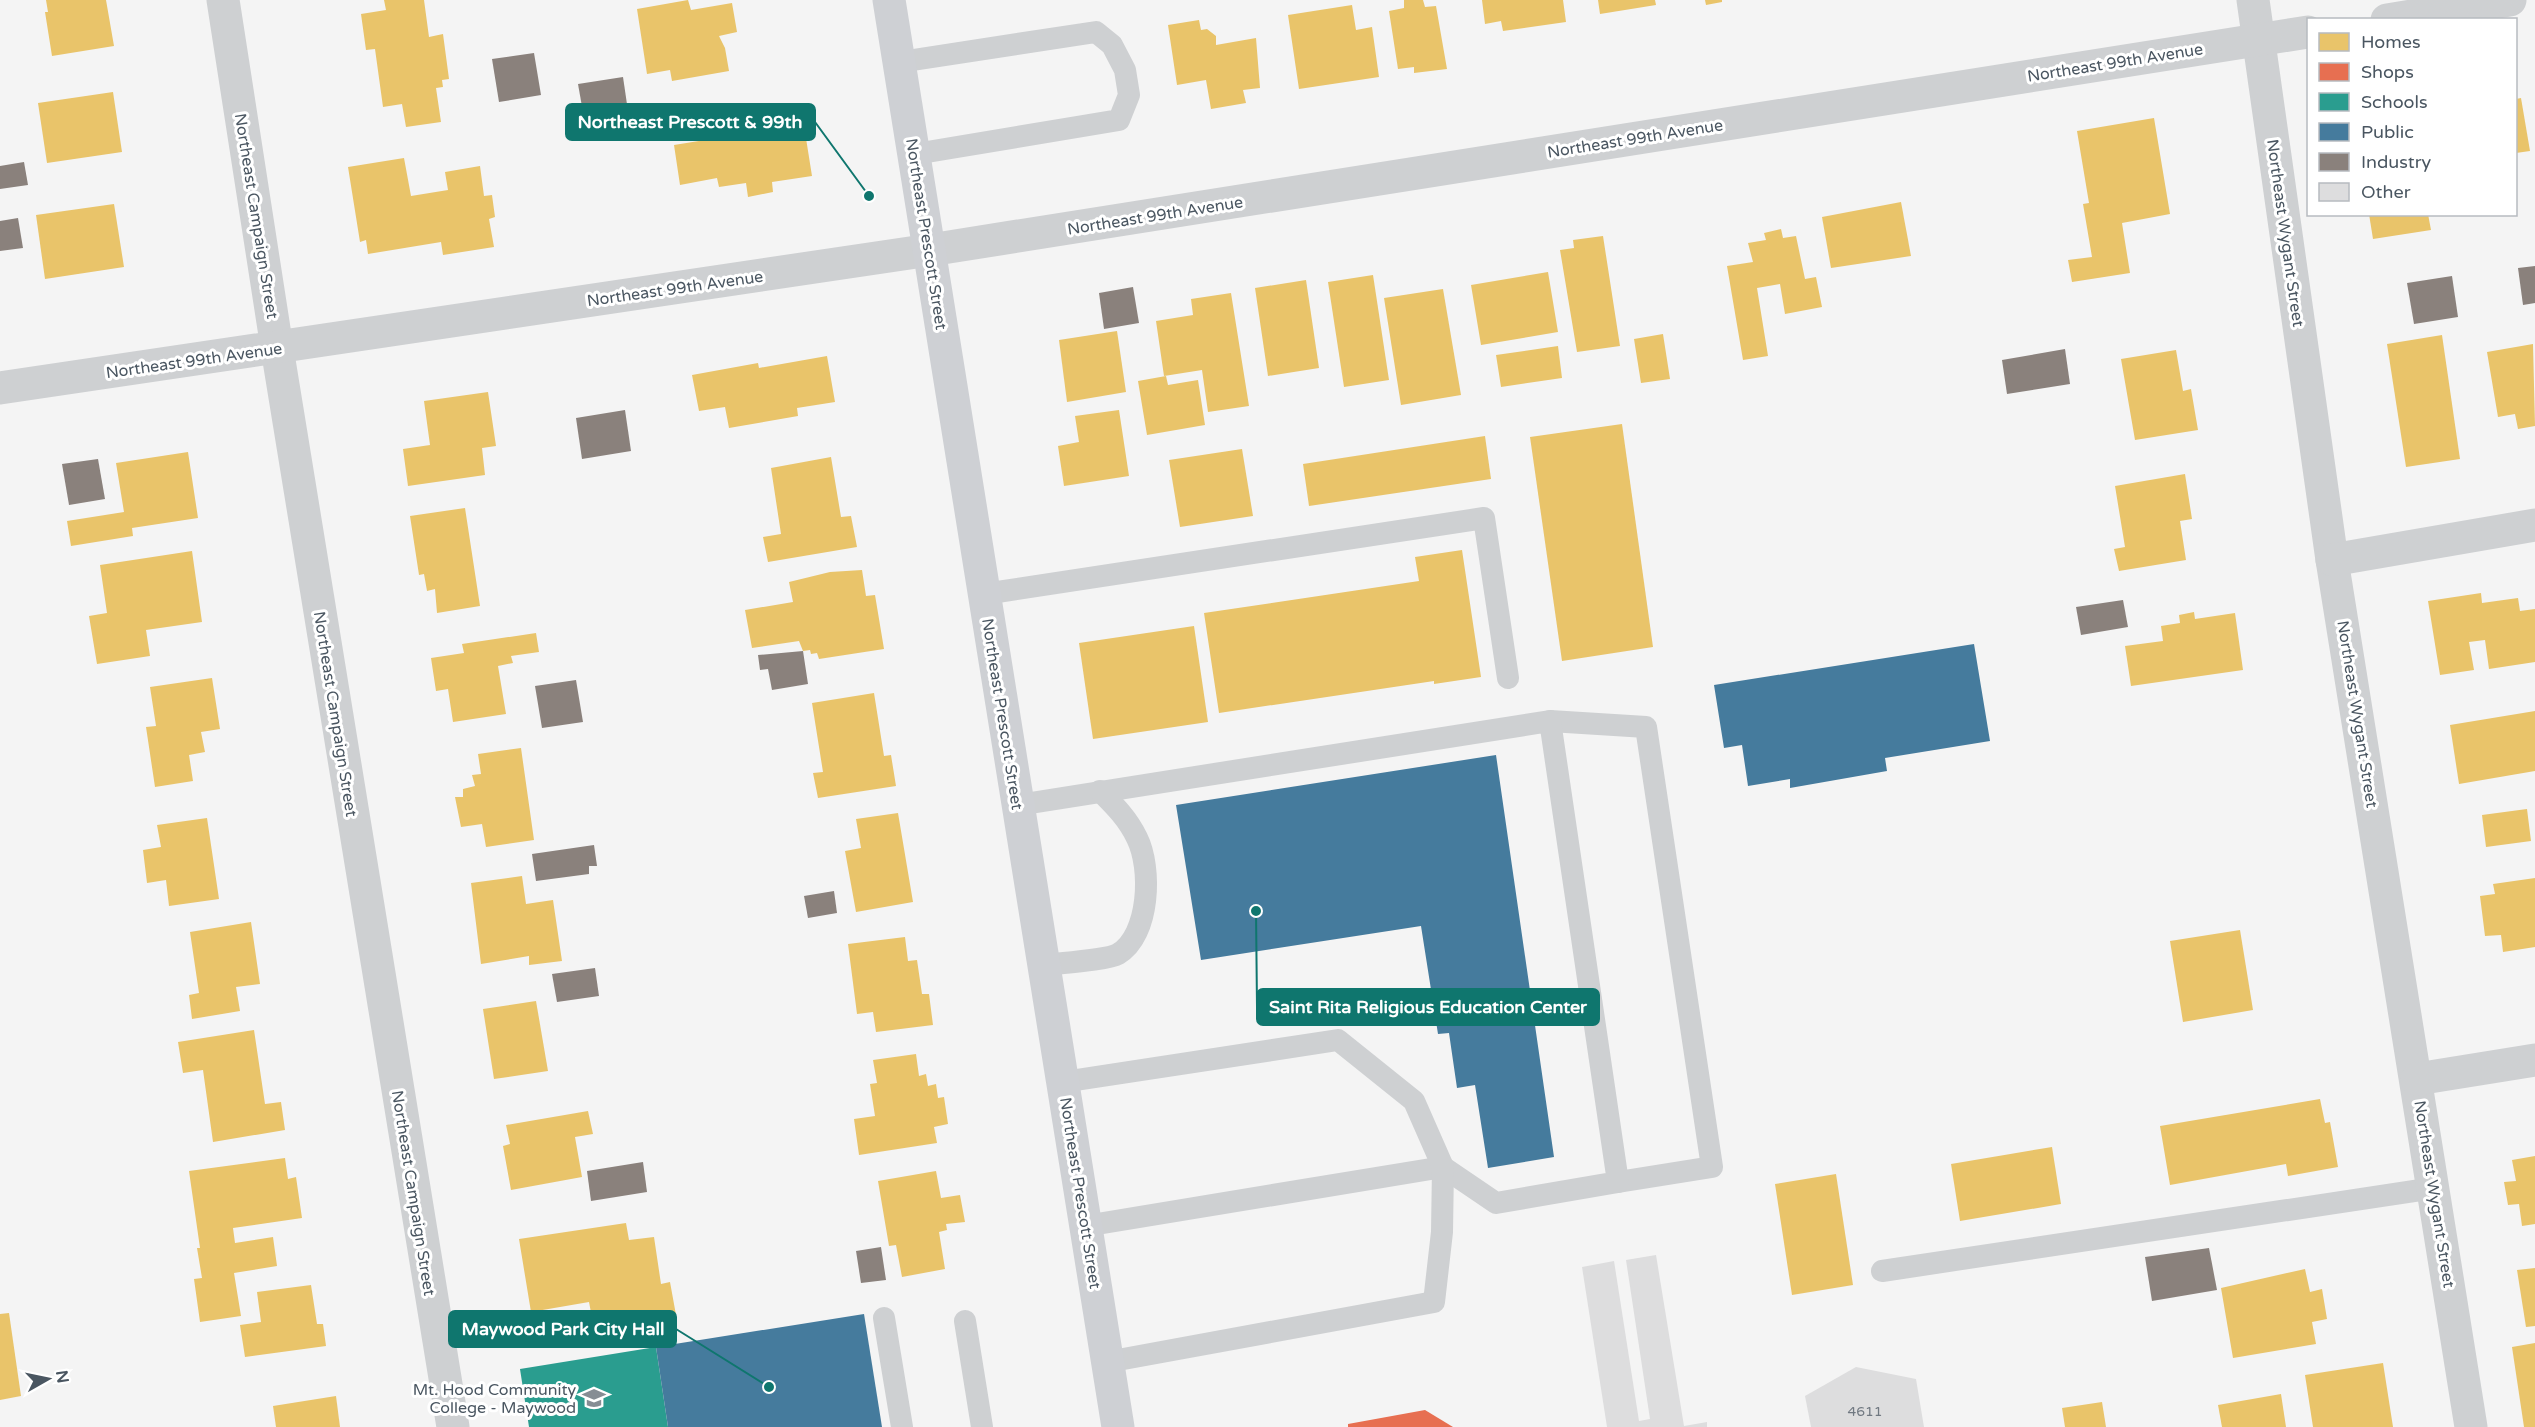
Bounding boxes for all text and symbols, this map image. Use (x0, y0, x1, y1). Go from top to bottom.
legend (2307, 18, 2517, 216)
text: Homes (2361, 31, 2421, 53)
street label: Northeast 99th Avenue (2026, 39, 2204, 87)
text: Shops (2361, 61, 2414, 83)
text: Schools (2361, 91, 2428, 113)
callout: Northeast Prescott & 99th (566, 104, 815, 140)
text: Northeast Prescott & 99th (578, 111, 802, 133)
street label: Northeast Campaign Street (230, 112, 282, 320)
street label: Northeast 99th Avenue (1546, 115, 1724, 163)
text: Public (2361, 121, 2414, 143)
street label: Northeast Prescott Street (901, 137, 951, 331)
street label: Northeast Wygant Street (2262, 138, 2308, 328)
text: Industry (2361, 151, 2432, 173)
text: Other (2361, 181, 2411, 203)
street label: Northeast 99th Avenue (1066, 192, 1244, 240)
street label: Northeast 99th Avenue (586, 267, 764, 311)
street label: Northeast 99th Avenue (105, 339, 283, 383)
street label: Northeast Campaign Street (309, 610, 361, 818)
street label: Northeast Prescott Street (977, 617, 1027, 811)
street label: Northeast Wygant Street (2332, 619, 2382, 809)
callout: Saint Rita Religious Education Center (1257, 989, 1599, 1025)
text: Saint Rita Religious Education Center (1269, 996, 1588, 1018)
street label: Northeast Campaign Street (387, 1089, 439, 1297)
street label: Northeast Prescott Street (1055, 1096, 1105, 1290)
street label: Northeast Wygant Street (2409, 1099, 2459, 1289)
callout: Maywood Park City Hall (449, 1311, 676, 1347)
text: Maywood Park City Hall (462, 1318, 665, 1340)
north arrow (18, 1349, 78, 1409)
text: N (51, 1369, 73, 1385)
place label: Mt. Hood Community College - Maywood (413, 1380, 576, 1418)
school or university icon: Mt. Hood Community College - Maywood (581, 1385, 607, 1411)
house number: 4611 (1847, 1403, 1883, 1420)

